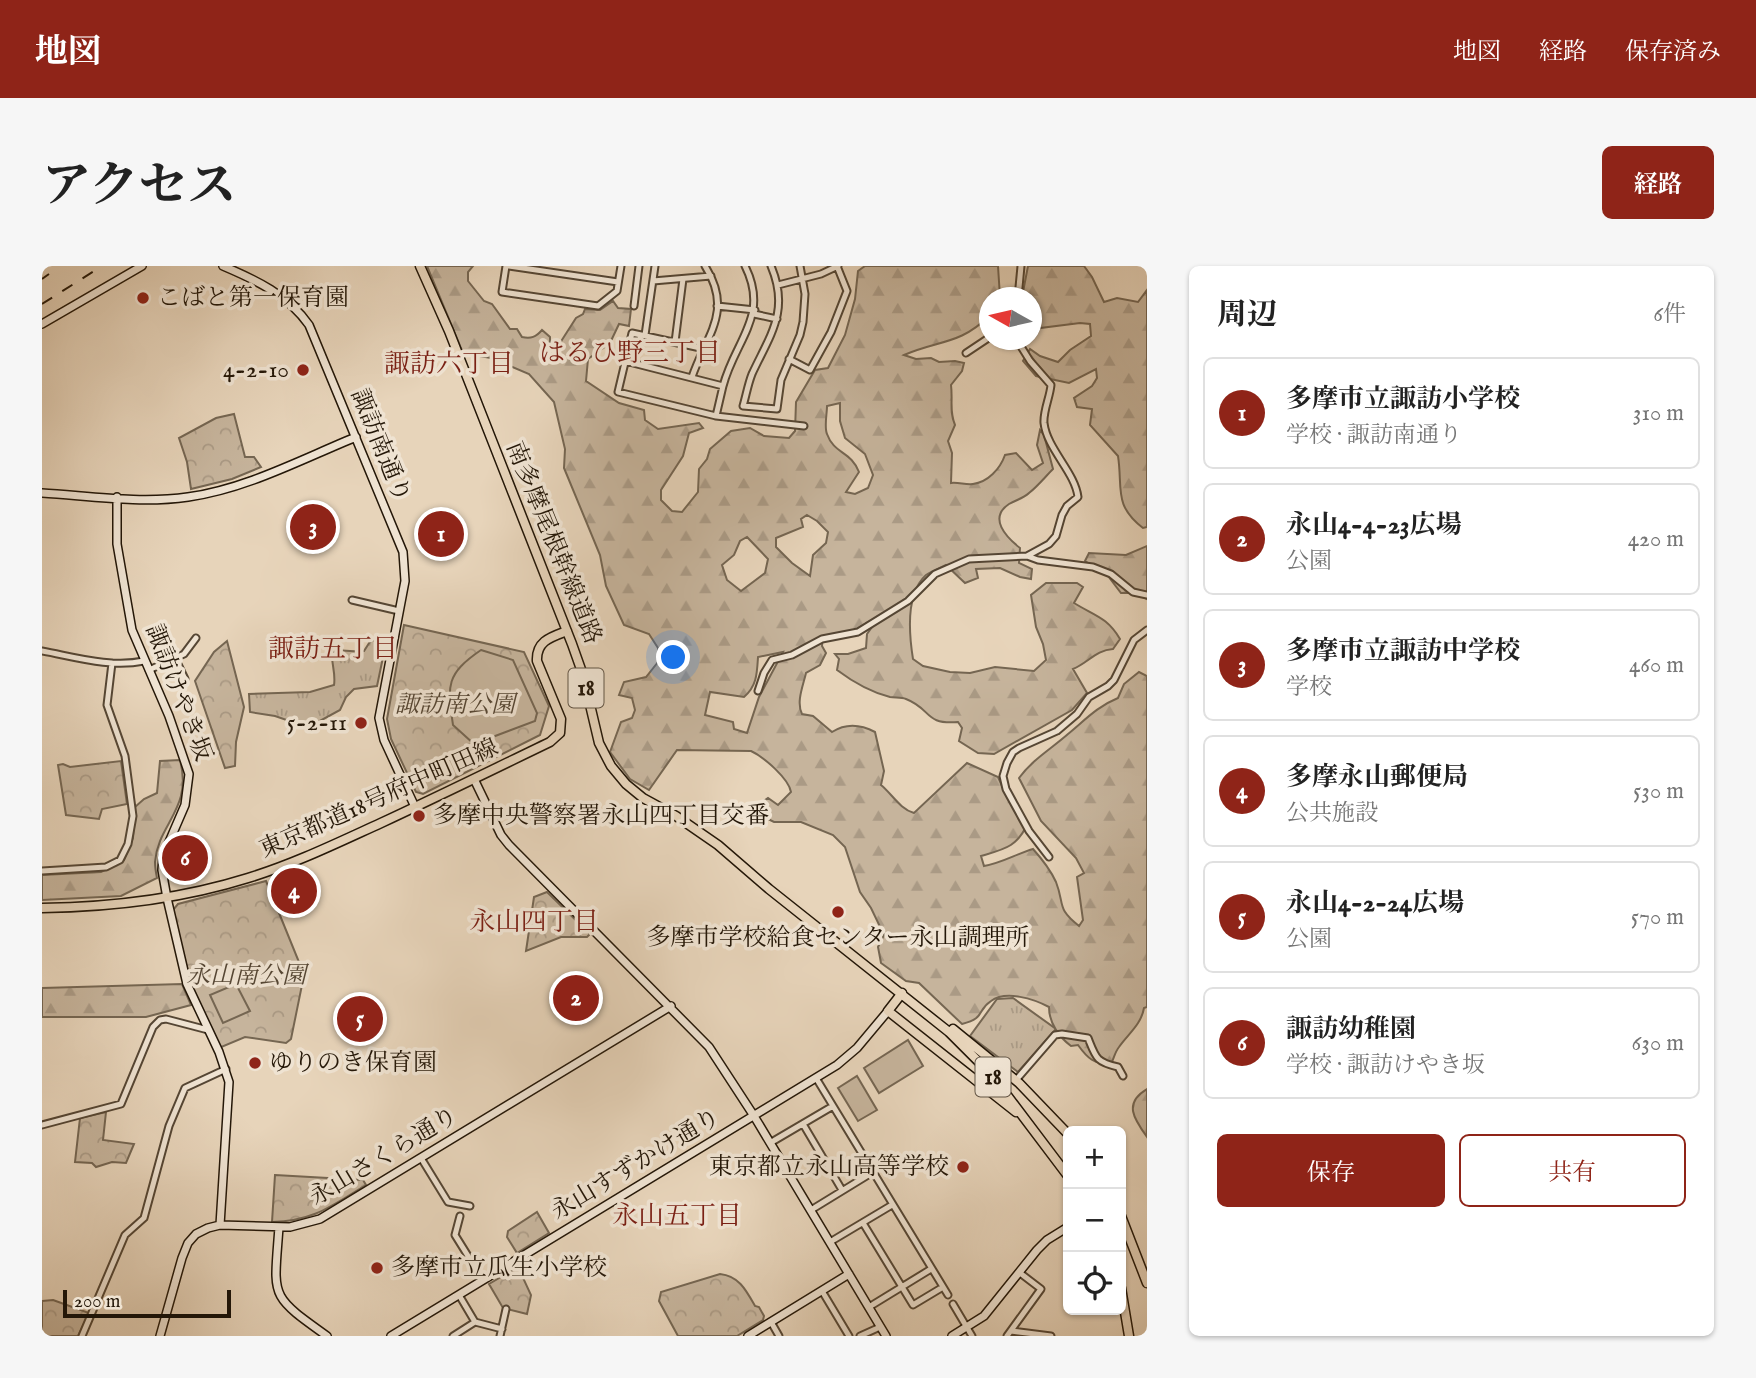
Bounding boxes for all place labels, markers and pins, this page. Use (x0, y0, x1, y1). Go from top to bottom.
place label: こばと第一保育園 (157, 283, 349, 314)
marker: こばと第一保育園 (135, 290, 151, 306)
place label: 4-2-10 (223, 355, 289, 386)
marker: 4-2-10 (295, 362, 311, 378)
pin: 3 (290, 501, 336, 553)
pin: 1 (418, 508, 464, 560)
place label: 5-2-11 (287, 708, 347, 739)
marker: 5-2-11 (353, 715, 369, 731)
place label: 多摩中央警察署永山四丁目交番 (433, 801, 769, 832)
marker: 多摩中央警察署永山四丁目交番 (411, 808, 427, 824)
pin: 6 (162, 832, 208, 884)
pin: 4 (271, 865, 317, 917)
marker: 多摩市学校給食センター永山調理所 (830, 904, 846, 920)
place label: 多摩市学校給食センター永山調理所 (646, 923, 1030, 954)
pin: 2 (553, 972, 599, 1024)
pin: 5 (337, 993, 383, 1045)
place label: ゆりのき保育園 (269, 1048, 437, 1079)
marker: ゆりのき保育園 (247, 1055, 263, 1071)
place label: 東京都立永山高等学校 (709, 1152, 949, 1183)
marker: 東京都立永山高等学校 (955, 1159, 971, 1175)
place label: 多摩市立瓜生小学校 (391, 1253, 607, 1284)
marker: 多摩市立瓜生小学校 (369, 1260, 385, 1276)

